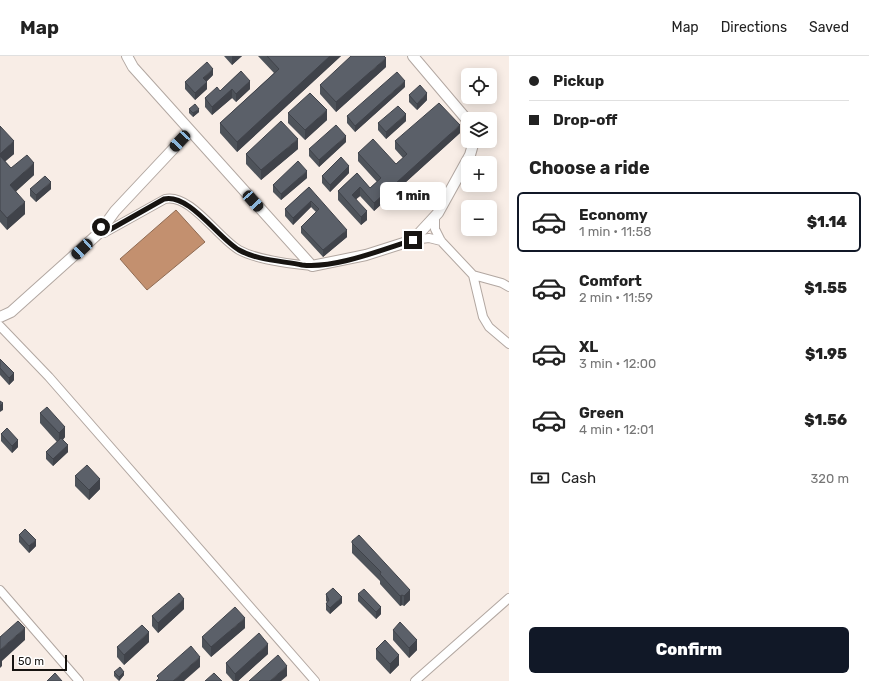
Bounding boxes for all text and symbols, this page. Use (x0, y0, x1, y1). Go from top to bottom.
text: Map (20, 16, 59, 39)
text: Map (672, 19, 699, 36)
text: Directions (721, 19, 787, 36)
text: Saved (809, 19, 849, 36)
map controls (461, 68, 497, 236)
button: locate (461, 68, 497, 104)
text: Pickup (553, 72, 604, 90)
text: Drop-off (553, 111, 617, 129)
button: layers (461, 112, 497, 148)
car (167, 128, 193, 154)
button: + (461, 156, 497, 192)
text: Choose a ride (529, 157, 650, 179)
callout: 1 min (380, 182, 446, 210)
car (241, 188, 265, 214)
text: 1 min (396, 188, 430, 203)
button: − (461, 200, 497, 236)
icon: car (531, 204, 567, 240)
text: Economy (579, 206, 648, 224)
text: $1.14 (807, 213, 847, 231)
route start (92, 218, 110, 236)
text: 1 min · 11:58 (579, 224, 651, 239)
route end (404, 231, 422, 249)
car (69, 236, 95, 262)
icon: car (531, 270, 567, 306)
text: Comfort (579, 272, 642, 290)
text: $1.55 (804, 279, 847, 297)
text: 2 min · 11:59 (579, 290, 653, 305)
icon: car (531, 336, 567, 372)
text: XL (579, 338, 598, 356)
text: $1.95 (805, 345, 847, 363)
text: 3 min · 12:00 (579, 356, 656, 371)
icon: car (531, 402, 567, 438)
text: Green (579, 404, 624, 422)
text: $1.56 (804, 411, 847, 429)
text: 4 min · 12:01 (579, 422, 654, 437)
icon: cash (529, 467, 551, 489)
text: Cash (561, 469, 596, 487)
text: 320 m (811, 471, 849, 486)
button: Confirm (529, 627, 849, 673)
scale bar (12, 653, 67, 672)
text: 50 m (18, 655, 44, 668)

